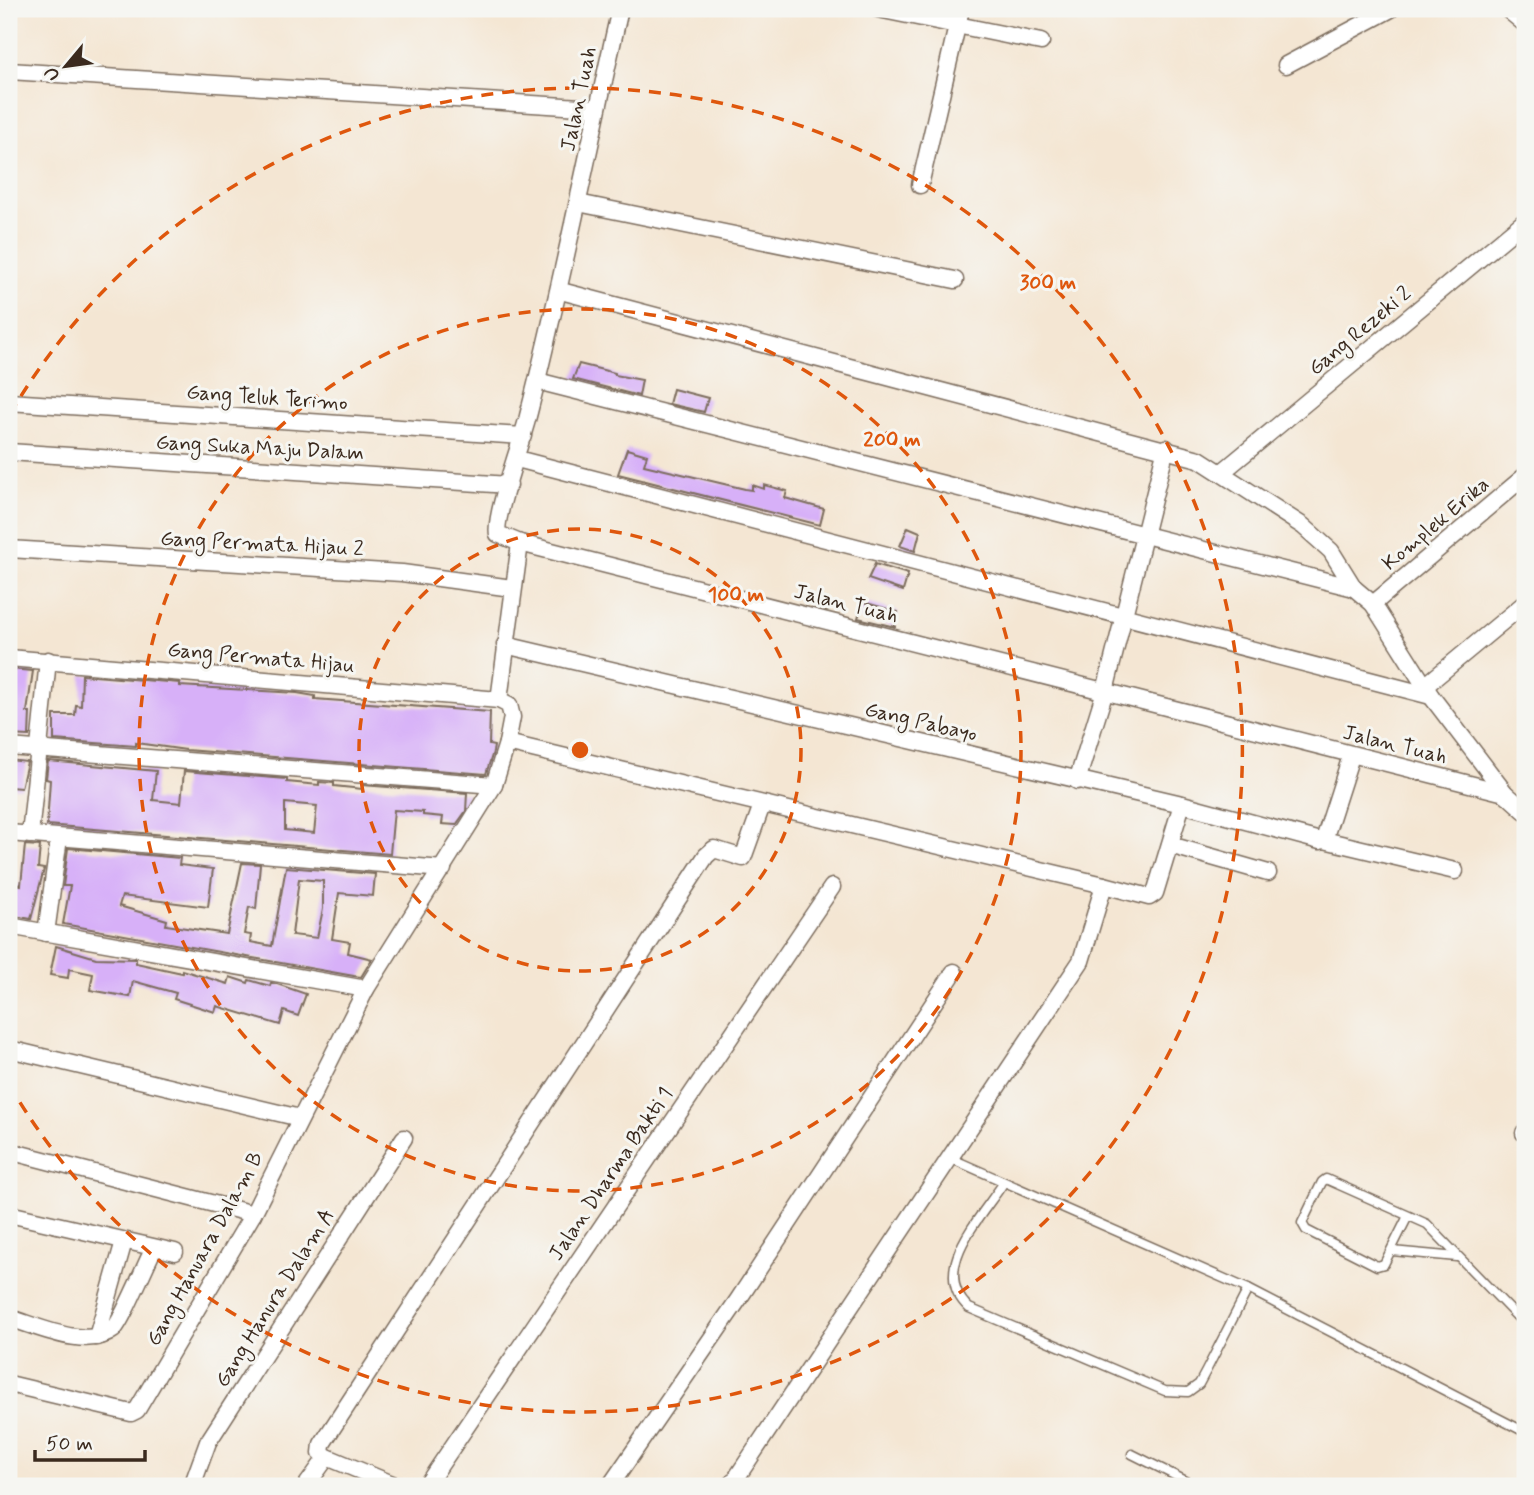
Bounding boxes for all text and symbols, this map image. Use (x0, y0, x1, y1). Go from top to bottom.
north arrow (32, 32, 102, 102)
street label: Jalan Tuah (554, 44, 604, 154)
text: U (39, 62, 66, 85)
text: 300 m (1020, 269, 1077, 297)
street label: Gang Rezeki 2 (1303, 280, 1418, 383)
street label: Gang Teluk Terimo (185, 378, 349, 419)
text: 200 m (863, 426, 921, 454)
street label: Gang Suka Maju Dalam (155, 429, 365, 468)
street label: Komplek Erika (1376, 471, 1496, 577)
street label: Gang Permata Hijau 2 (160, 525, 364, 564)
street label: Jalan Tuah (791, 578, 901, 630)
text: 100 m (708, 581, 764, 609)
street label: Gang Permata Hijau (166, 636, 356, 681)
street label: Gang Pabayo (862, 695, 980, 750)
street label: Jalan Tuah (1340, 719, 1450, 771)
centre of rings (568, 738, 592, 762)
street label: Jalan Dharma Bakti 1 (542, 1082, 680, 1266)
street label: Gang Hanuara Dalam B (140, 1147, 271, 1352)
street label: Gang Hanura Dalam A (209, 1203, 342, 1393)
scale bar (35, 1418, 145, 1462)
text: 50 m (46, 1430, 93, 1458)

